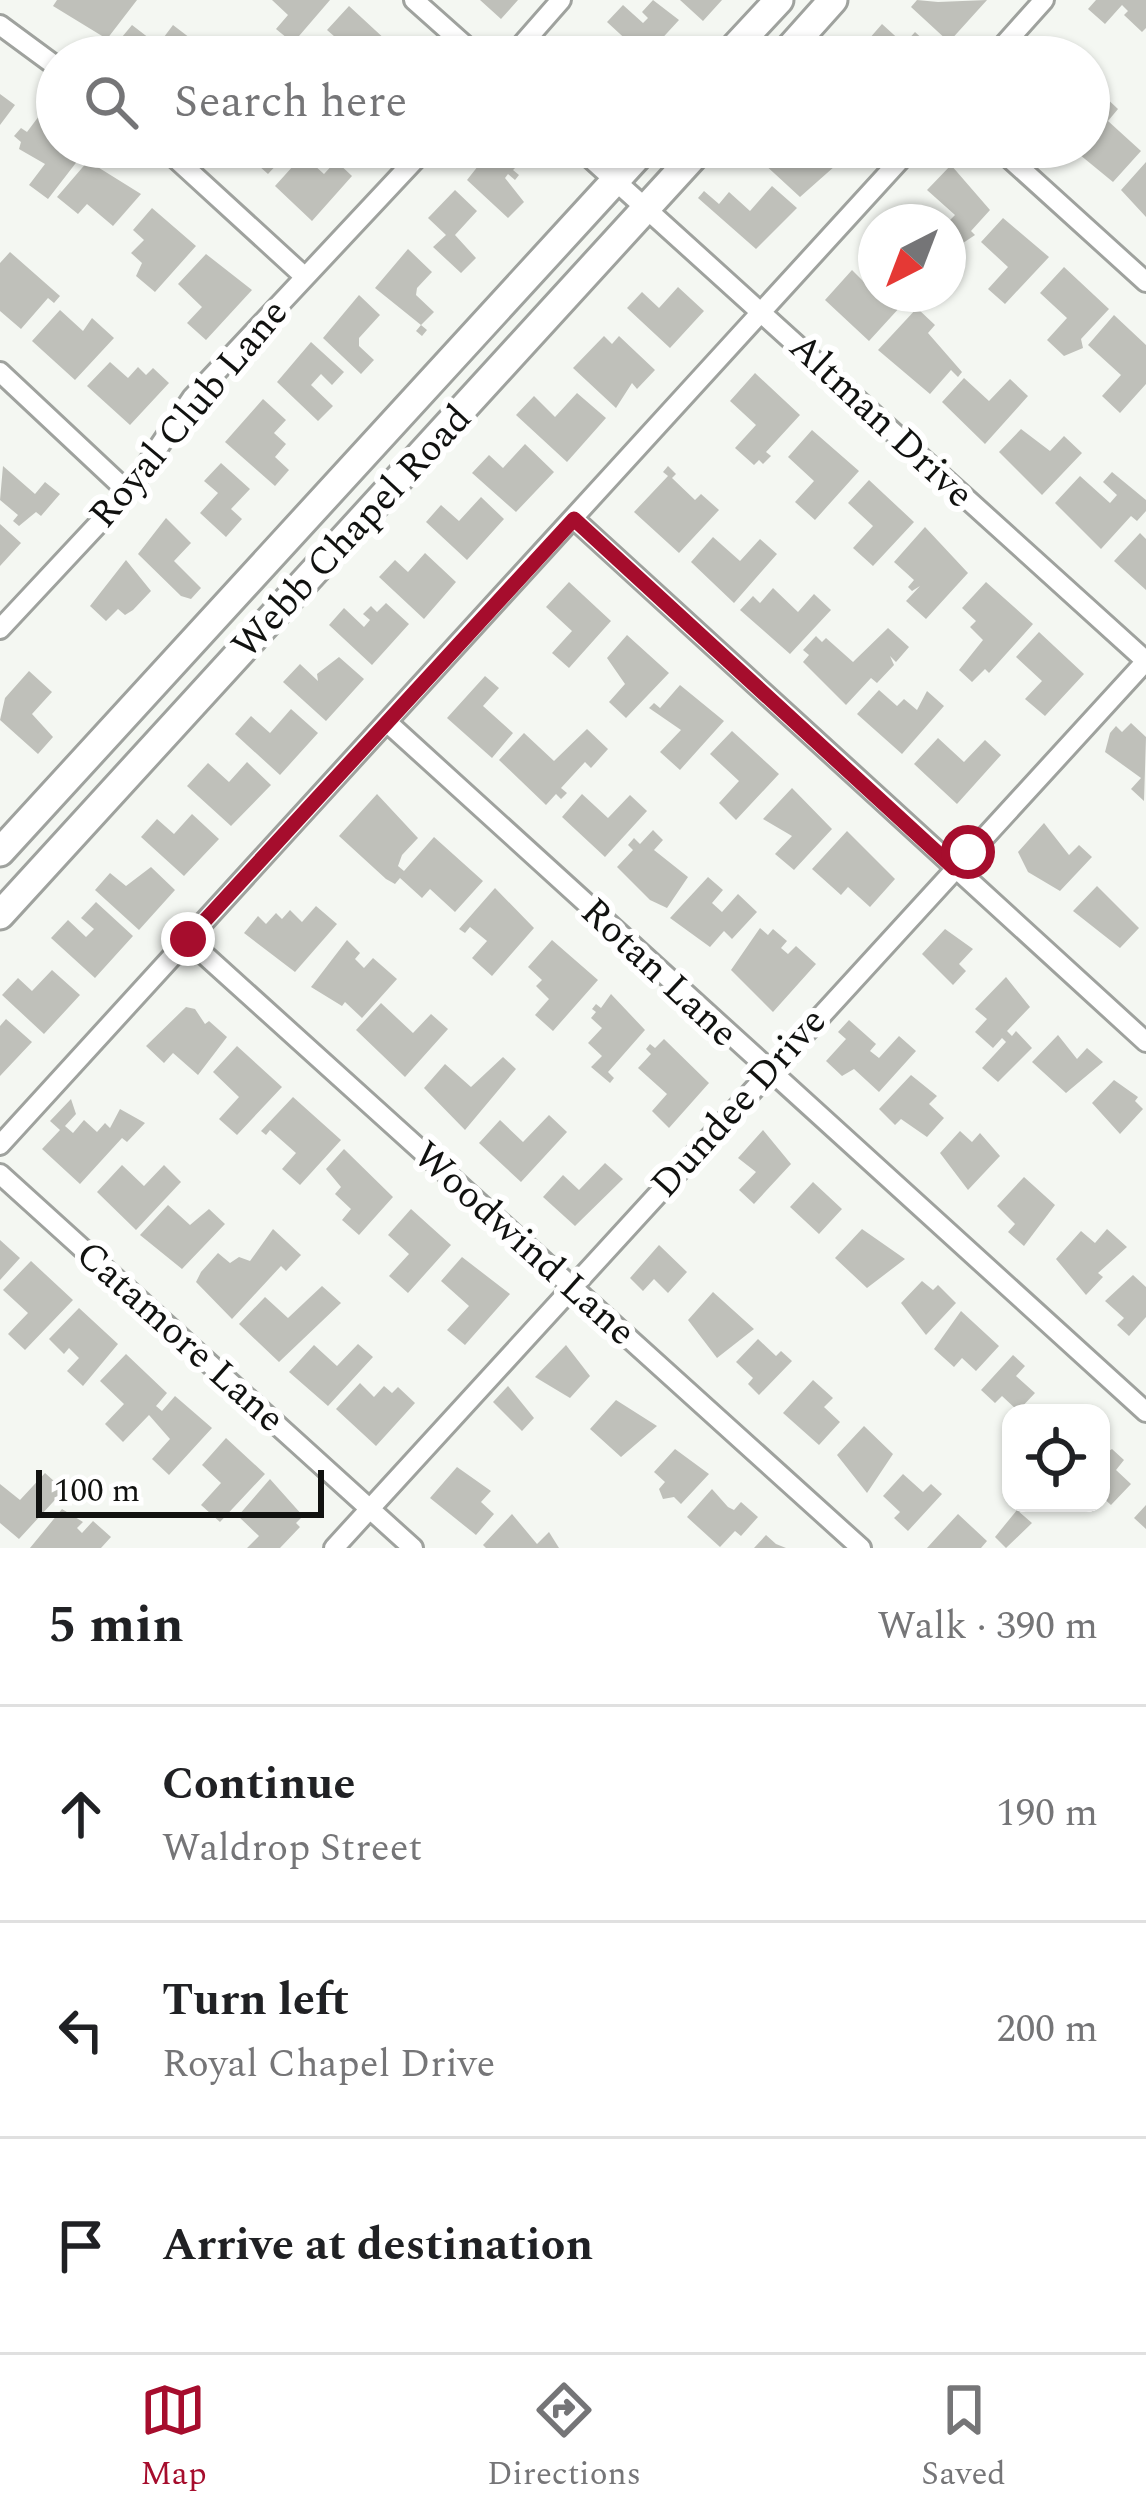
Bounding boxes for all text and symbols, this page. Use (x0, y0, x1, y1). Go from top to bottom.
search box (36, 36, 1110, 168)
text: Search here (174, 68, 407, 137)
icon: search (78, 69, 144, 135)
north arrow (858, 204, 966, 312)
street label: Royal Club Lane (75, 286, 303, 542)
street label: Altman Drive (775, 319, 987, 523)
street label: Webb Chapel Road (218, 391, 486, 673)
route start (941, 825, 995, 879)
street label: Rotan Lane (567, 884, 751, 1062)
route end (161, 912, 215, 966)
street label: Dundee Drive (637, 994, 841, 1212)
street label: Woodwind Lane (399, 1127, 649, 1361)
street label: Catamore Lane (62, 1227, 298, 1447)
map controls (1002, 1404, 1110, 1512)
button: locate (1002, 1404, 1110, 1512)
scale bar (36, 1464, 324, 1517)
text: 100 m (54, 1466, 140, 1516)
text: 5 min (48, 1587, 184, 1665)
text: Walk · 390 m (877, 1597, 1098, 1656)
text: Continue (162, 1750, 355, 1819)
icon: ahead (48, 1781, 114, 1847)
text: 190 m (996, 1784, 1098, 1843)
text: Waldrop Street (162, 1819, 422, 1878)
text: Turn left (162, 1966, 349, 2035)
icon: left (48, 1997, 114, 2063)
text: 200 m (996, 2000, 1098, 2059)
text: Royal Chapel Drive (162, 2035, 495, 2094)
text: Arrive at destination (162, 2211, 593, 2280)
icon: arrive (48, 2213, 114, 2279)
tab: Map (140, 2377, 207, 2499)
tab: Directions (487, 2377, 641, 2499)
tab: Saved (921, 2377, 1006, 2499)

